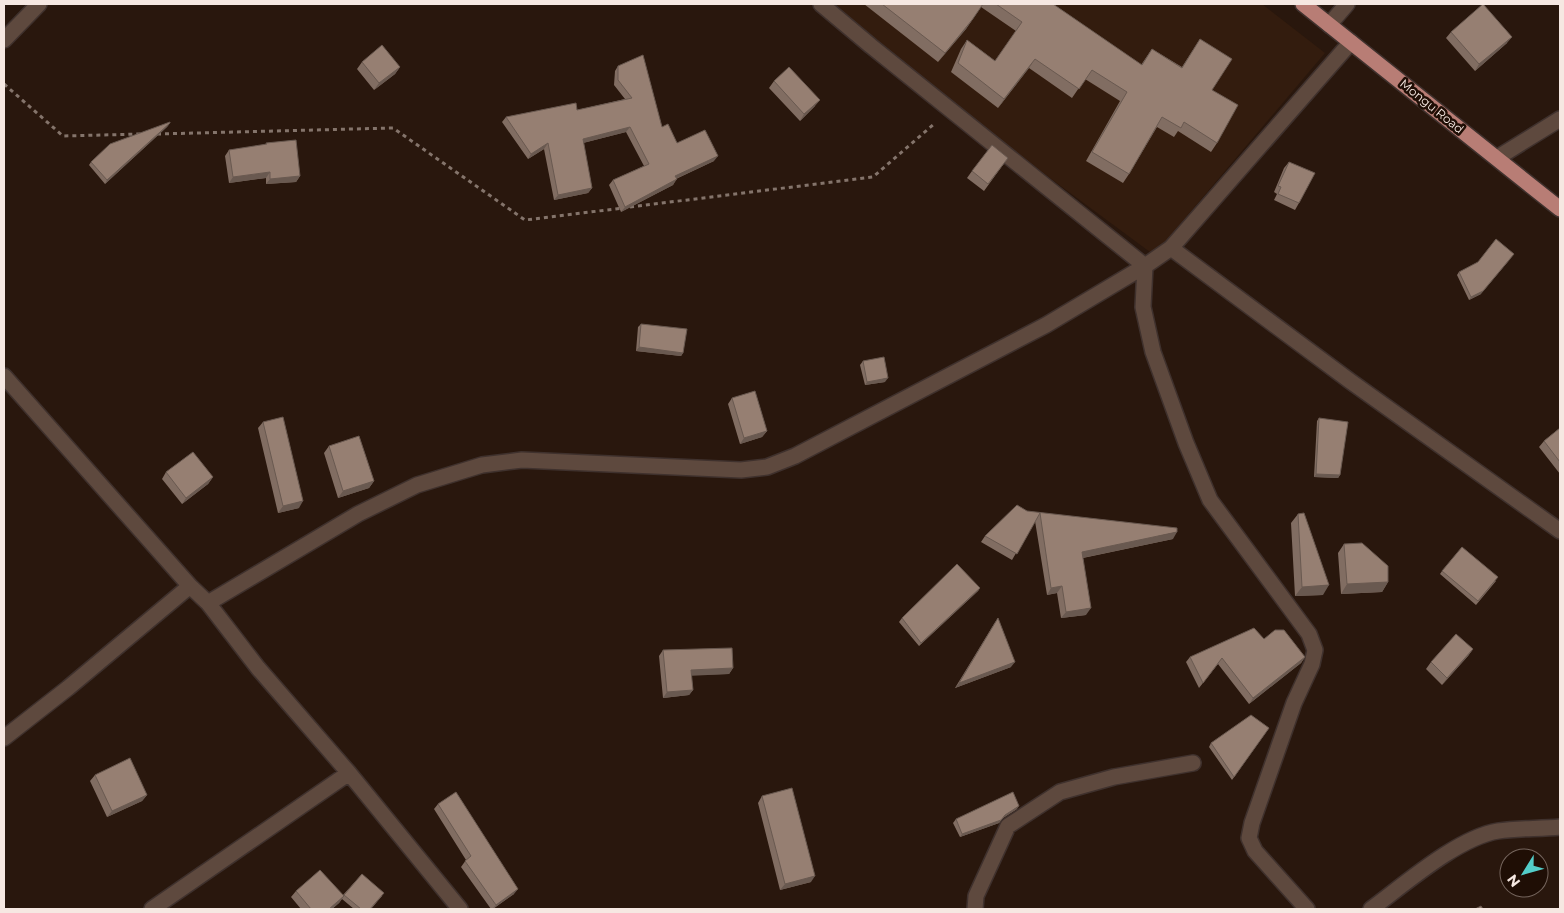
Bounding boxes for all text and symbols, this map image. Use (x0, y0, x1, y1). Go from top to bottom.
street label: Mongu Road (1397, 76, 1467, 136)
north arrow (1499, 848, 1549, 898)
text: N (1503, 871, 1524, 891)

